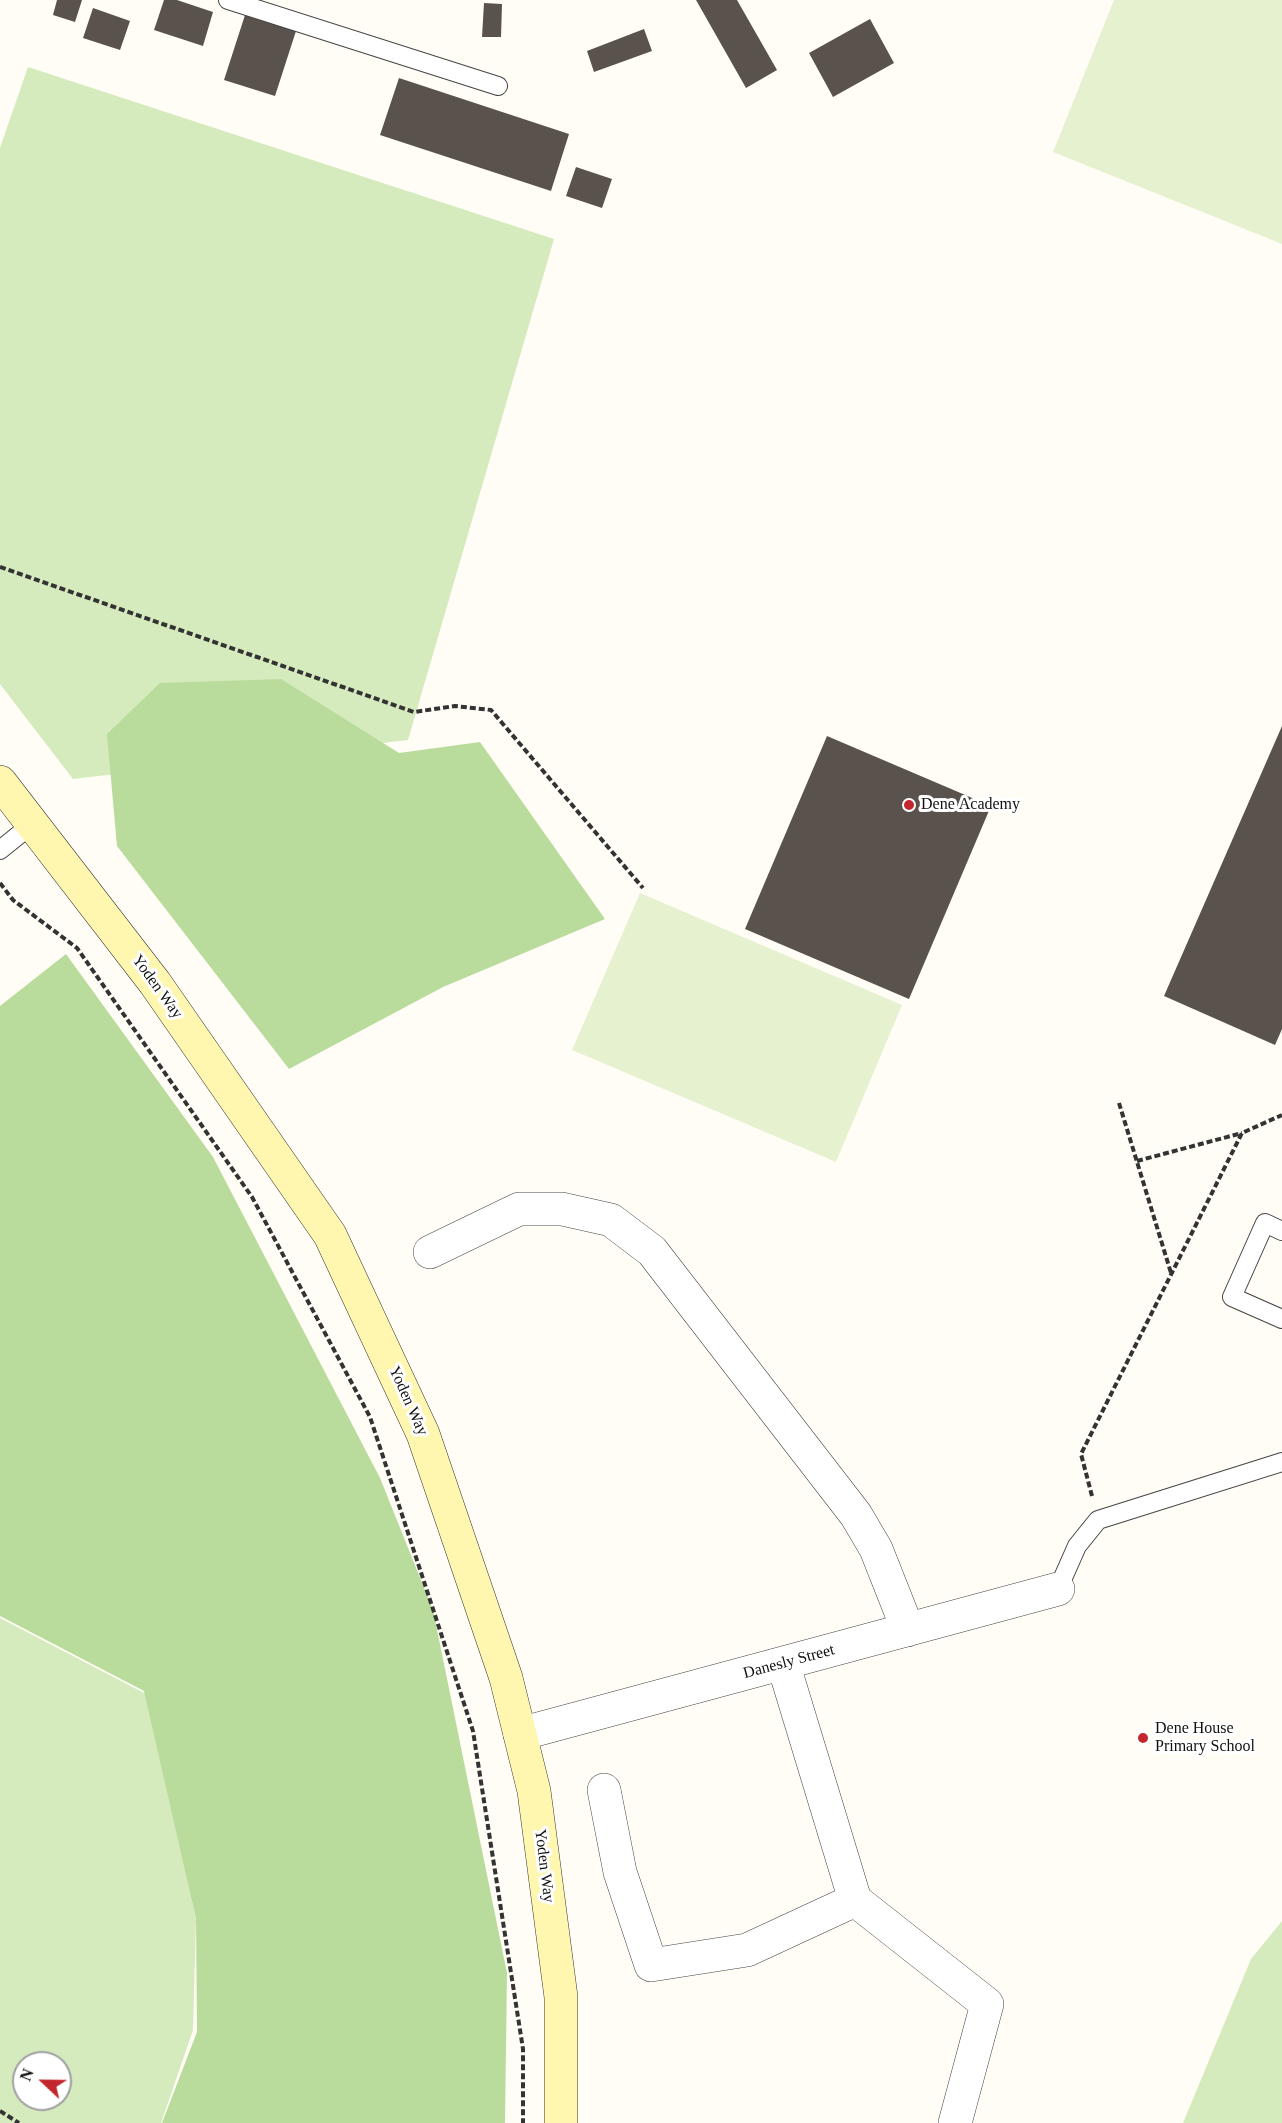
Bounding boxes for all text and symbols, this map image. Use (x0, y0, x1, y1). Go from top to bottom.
place label: Dene Academy (921, 795, 1020, 815)
marker: Dene Academy (902, 798, 916, 812)
street label: Yoden Way (127, 951, 187, 1023)
street label: Yoden Way (384, 1363, 432, 1439)
street label: Danesly Street (741, 1641, 837, 1683)
place label: Dene House Primary School (1155, 1719, 1255, 1757)
marker: Dene House Primary School (1136, 1731, 1150, 1745)
street label: Yoden Way (530, 1828, 558, 1904)
north arrow (12, 2051, 72, 2111)
text: N (17, 2066, 37, 2083)

